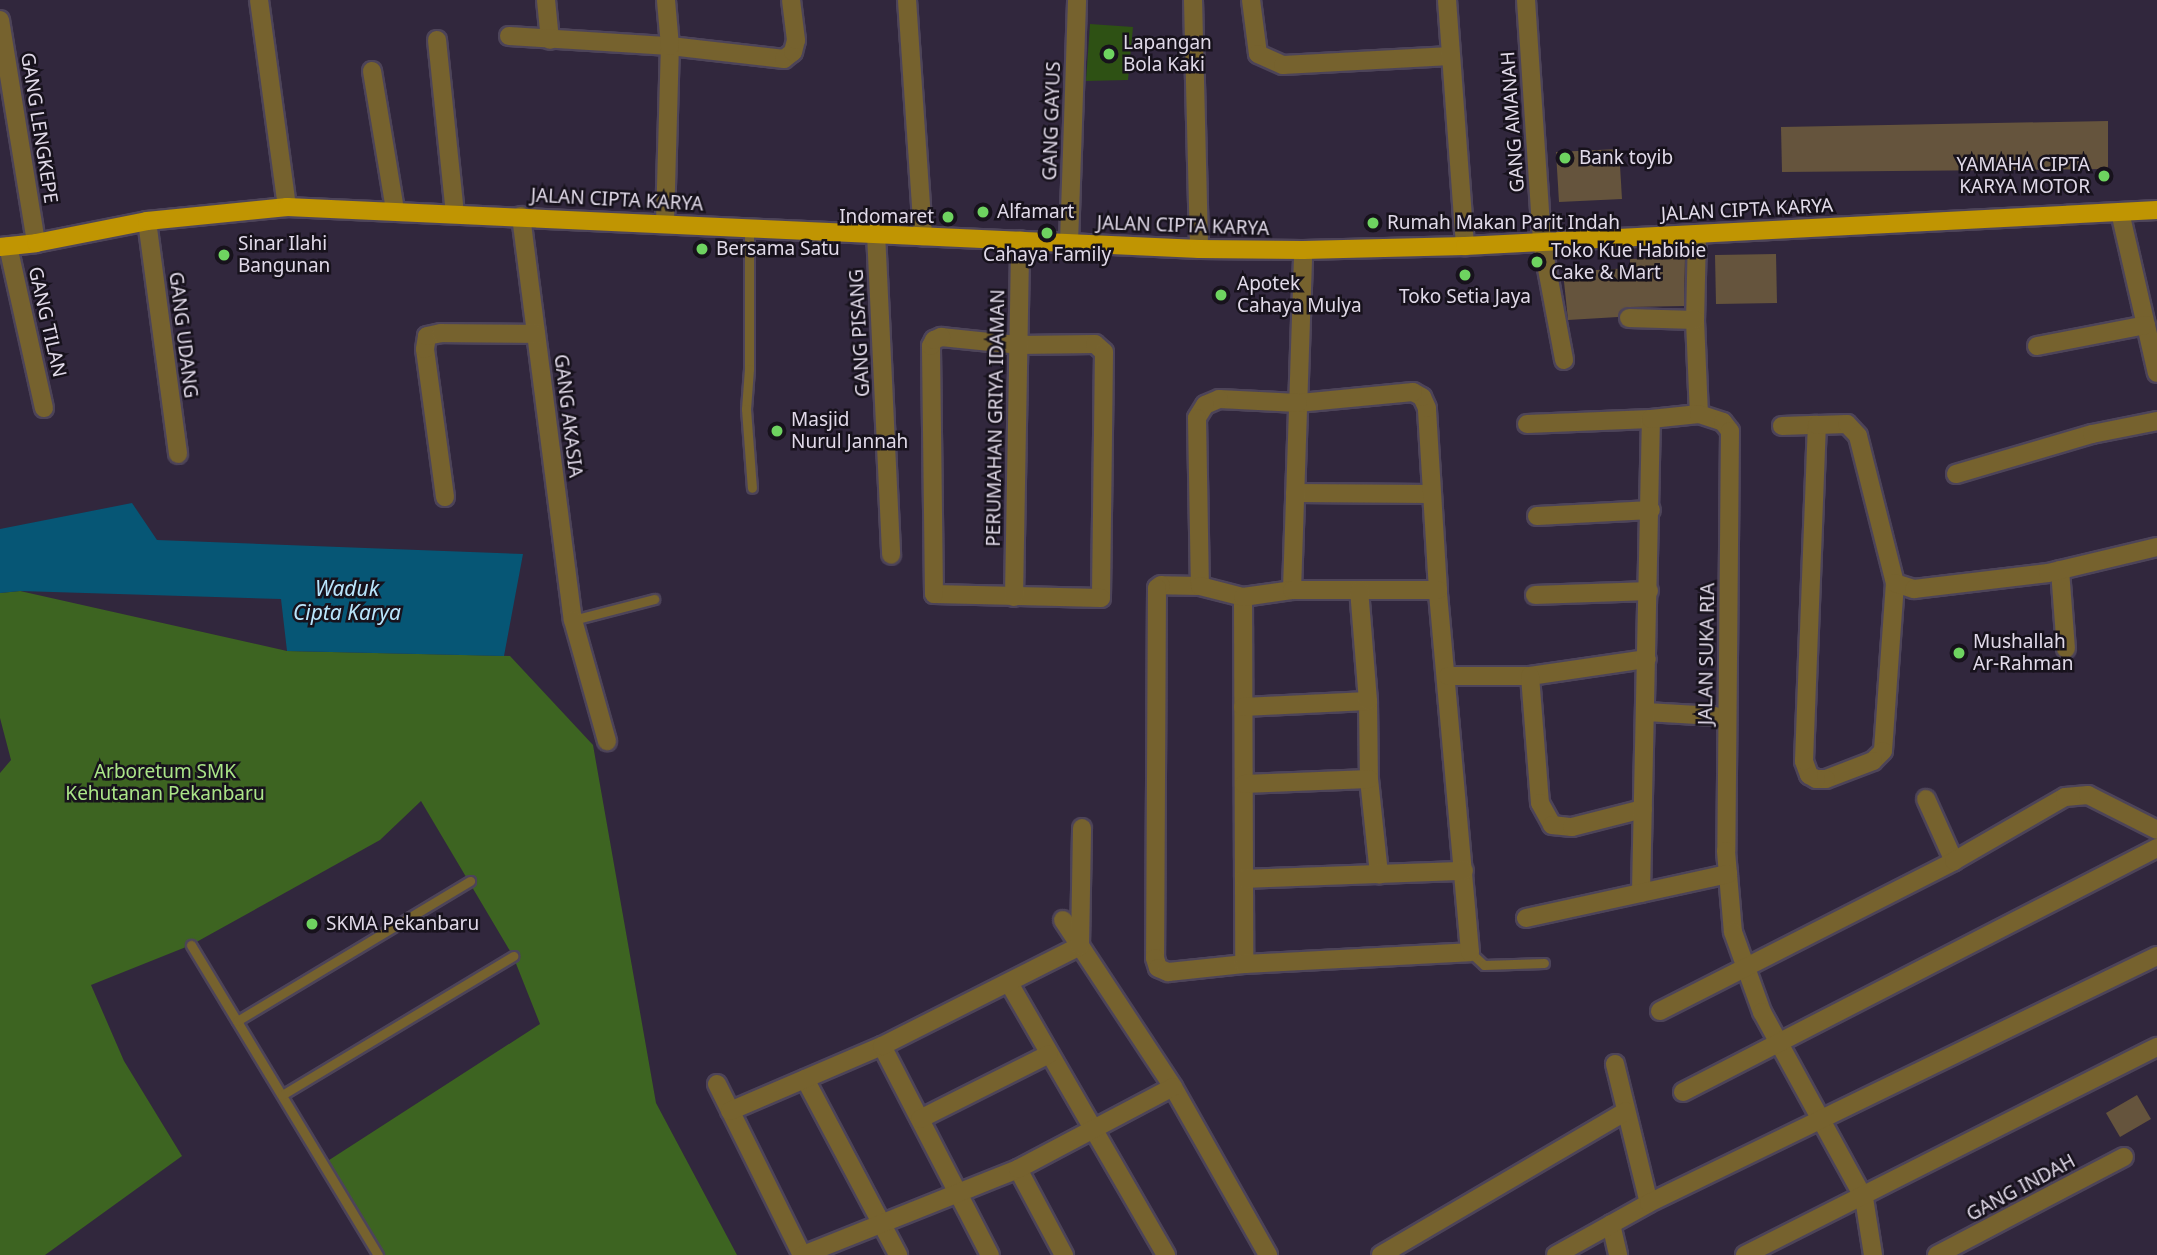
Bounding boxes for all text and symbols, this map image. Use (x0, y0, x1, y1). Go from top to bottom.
place label: Lapangan Bola Kaki (1123, 32, 1212, 76)
marker: Lapangan Bola Kaki (1101, 46, 1117, 62)
street label: GANG LENGKEPE (16, 51, 62, 205)
street label: GANG AMANAH (1497, 51, 1529, 193)
street label: GANG GAYUS (1039, 61, 1065, 181)
place label: Bank toyib (1579, 147, 1673, 169)
marker: Bank toyib (1557, 150, 1573, 166)
place label: YAMAHA CIPTA KARYA MOTOR (1956, 154, 2090, 198)
marker: YAMAHA CIPTA KARYA MOTOR (2096, 168, 2112, 184)
street label: JALAN CIPTA KARYA (530, 184, 704, 216)
street label: JALAN CIPTA KARYA (1660, 194, 1834, 226)
place label: Alfamart (997, 201, 1074, 223)
marker: Alfamart (975, 204, 991, 220)
place label: Indomaret (839, 206, 934, 228)
marker: Indomaret (940, 209, 956, 225)
street label: JALAN CIPTA KARYA (1096, 212, 1270, 240)
place label: Rumah Makan Parit Indah (1387, 212, 1620, 234)
marker: Rumah Makan Parit Indah (1365, 215, 1381, 231)
marker: Cahaya Family (1039, 225, 1055, 241)
place label: Sinar Ilahi Bangunan (238, 233, 330, 277)
place label: Bersama Satu (716, 238, 840, 260)
place label: Toko Kue Habibie Cake & Mart (1551, 240, 1706, 284)
marker: Bersama Satu (694, 241, 710, 257)
place label: Cahaya Family (983, 244, 1111, 266)
marker: Sinar Ilahi Bangunan (216, 247, 232, 263)
marker: Toko Kue Habibie Cake & Mart (1529, 254, 1545, 270)
street label: GANG TILAN (23, 265, 71, 379)
marker: Toko Setia Jaya (1457, 267, 1473, 283)
street label: GANG PISANG (845, 269, 875, 397)
street label: GANG UDANG (164, 271, 202, 399)
place label: Apotek Cahaya Mulya (1237, 273, 1362, 317)
marker: Apotek Cahaya Mulya (1211, 285, 1231, 305)
place label: Toko Setia Jaya (1399, 286, 1531, 308)
street label: PERUMAHAN GRIYA IDAMAN (982, 289, 1010, 547)
street label: GANG AKASIA (549, 353, 587, 479)
place label: Masjid Nurul Jannah (791, 409, 908, 453)
marker: Masjid Nurul Jannah (769, 423, 785, 439)
water label: Waduk Cipta Karya (293, 575, 401, 625)
street label: JALAN SUKA RIA (1694, 583, 1720, 725)
place label: Mushallah Ar-Rahman (1973, 631, 2073, 675)
marker: Mushallah Ar-Rahman (1951, 645, 1967, 661)
park label: Arboretum SMK Kehutanan Pekanbaru (65, 761, 265, 805)
place label: SKMA Pekanbaru (326, 913, 479, 935)
marker: SKMA Pekanbaru (304, 916, 320, 932)
street label: GANG INDAH (1963, 1150, 2079, 1226)

